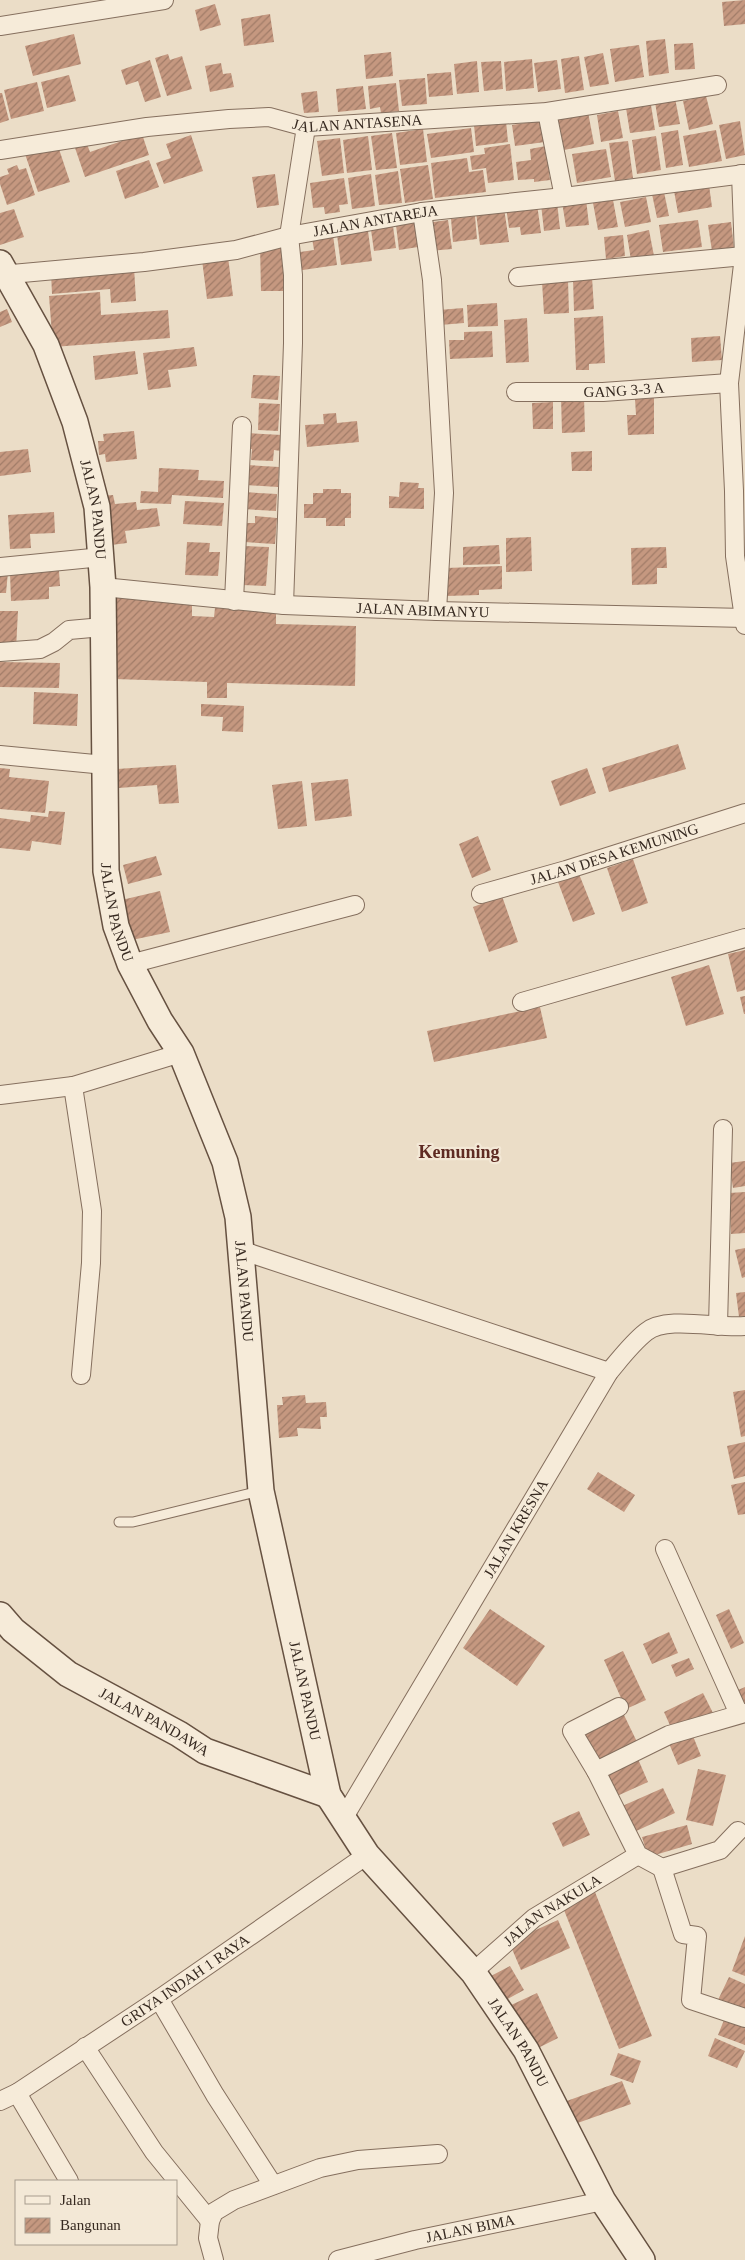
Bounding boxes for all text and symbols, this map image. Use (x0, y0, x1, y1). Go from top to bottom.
street label: JALAN ANTASENA (291, 112, 423, 136)
street label: JALAN ANTAREJA (312, 202, 439, 240)
street label: GANG 3-3 A (584, 380, 665, 400)
street label: JALAN PANDU (77, 458, 109, 560)
street label: JALAN ABIMANYU (356, 600, 490, 620)
street label: JALAN DESA KEMUNING (528, 820, 700, 888)
street label: JALAN PANDU (98, 863, 137, 964)
district label: Kemuning (418, 1142, 500, 1162)
street label: JALAN PANDU (232, 1240, 256, 1343)
street label: JALAN KRESNA (480, 1476, 551, 1580)
street label: JALAN PANDU (286, 1639, 324, 1742)
street label: JALAN PANDAWA (97, 1684, 212, 1760)
street label: JALAN NAKULA (500, 1871, 604, 1949)
street label: GRIYA INDAH 1 RAYA (118, 1931, 252, 2030)
street label: JALAN PANDU (485, 1995, 552, 2090)
legend (15, 2180, 178, 2245)
text: Jalan (60, 2192, 91, 2208)
street label: JALAN BIMA (424, 2211, 516, 2246)
text: Bangunan (60, 2217, 121, 2233)

